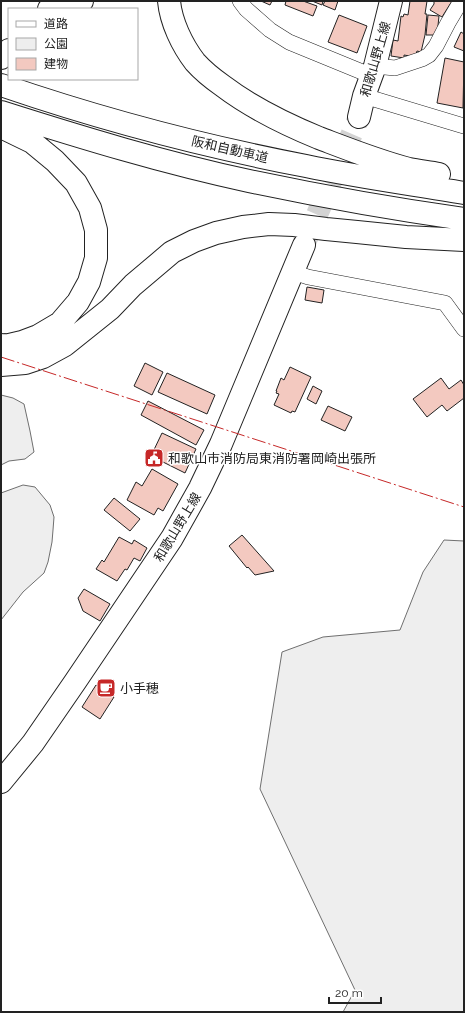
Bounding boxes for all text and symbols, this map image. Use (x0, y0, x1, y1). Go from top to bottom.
legend (8, 8, 138, 80)
text: 道路 (44, 17, 68, 31)
street label: 和歌山野上線 (358, 20, 393, 99)
text: 公園 (44, 37, 68, 51)
text: 建物 (44, 57, 68, 71)
street label: 阪和自動車道 (190, 133, 270, 166)
public building icon: 和歌山市消防局東消防署岡崎出張所 (143, 447, 165, 469)
place label: 和歌山市消防局東消防署岡崎出張所 (168, 451, 376, 466)
street label: 和歌山野上線 (151, 490, 204, 565)
cafe icon: 小手穂 (95, 677, 117, 699)
place label: 小手穂 (120, 681, 159, 696)
scale bar (329, 979, 381, 1005)
text: 20 m (335, 986, 363, 1000)

